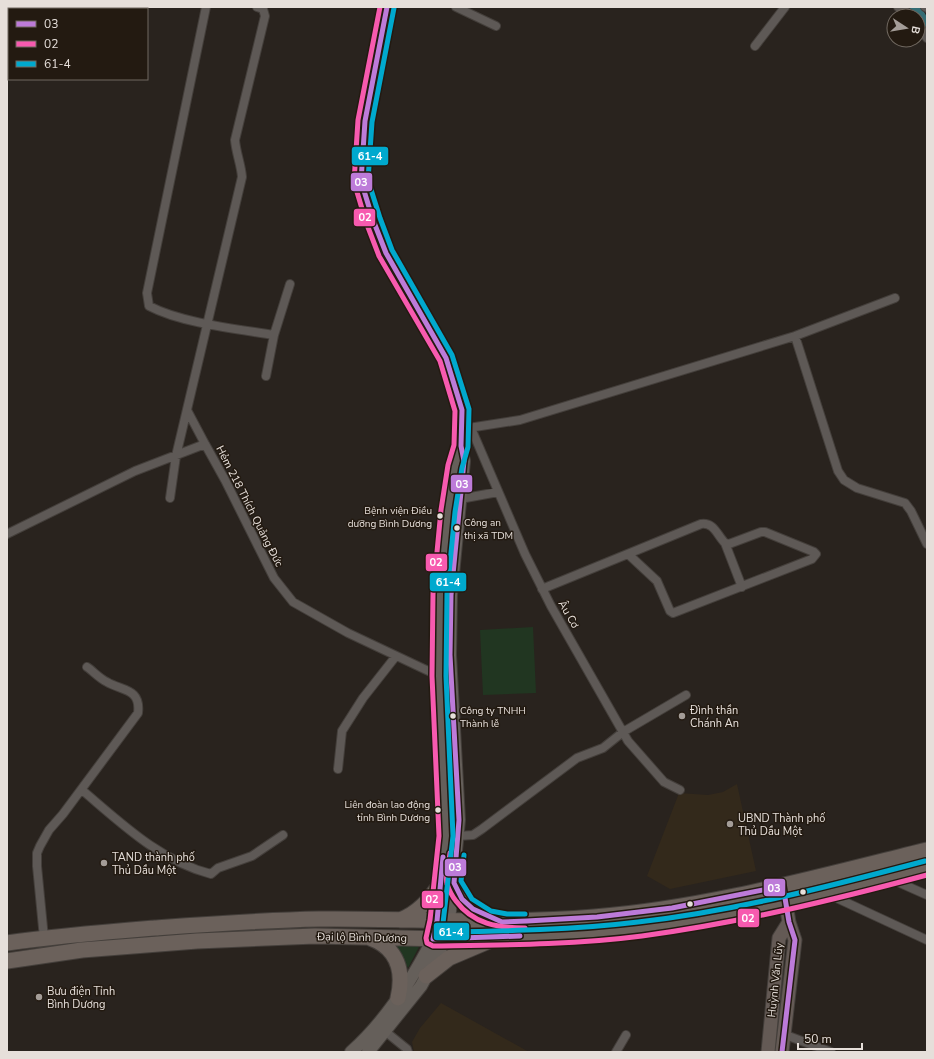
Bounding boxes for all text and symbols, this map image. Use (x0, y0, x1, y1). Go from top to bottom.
legend (8, 8, 148, 80)
north arrow (886, 8, 926, 48)
text: 03 (44, 16, 58, 32)
text: B (907, 25, 923, 35)
text: 02 (44, 36, 58, 52)
text: 61-4 (44, 56, 71, 72)
line badge: 61-4 (351, 146, 389, 166)
text: 61-4 (358, 149, 383, 164)
line badge: 03 (350, 172, 373, 192)
text: 03 (354, 175, 368, 190)
line badge: 02 (353, 208, 376, 227)
text: 02 (358, 210, 372, 225)
street label: Hẻm 218 Thích Quảng Đức (212, 443, 287, 569)
line badge: 03 (450, 474, 473, 493)
text: 03 (455, 477, 469, 492)
place label: Bệnh viện Điều dưỡng Bình Dương (348, 504, 432, 531)
marker: Bệnh viện Điều dưỡng Bình Dương (435, 511, 445, 521)
place label: Công an thị xã TDM (464, 516, 513, 543)
marker: Công an thị xã TDM (452, 523, 462, 533)
line badge: 02 (425, 553, 448, 572)
text: 02 (429, 555, 443, 570)
line badge: 61-4 (429, 572, 467, 592)
text: 61-4 (436, 575, 461, 590)
street label: Âu Cơ (555, 597, 583, 631)
place label: Đình thần Chánh An (689, 703, 739, 731)
place label: Công ty TNHH Thành lễ (460, 704, 526, 731)
marker: Công ty TNHH Thành lễ (448, 711, 458, 721)
marker: Đình thần Chánh An (677, 711, 687, 721)
place label: Liên đoàn lao động tỉnh Bình Dương (344, 798, 430, 825)
marker: Liên đoàn lao động tỉnh Bình Dương (433, 805, 443, 815)
place label: UBND Thành phố Thủ Dầu Một (738, 811, 825, 839)
marker: UBND Thành phố Thủ Dầu Một (725, 819, 735, 829)
place label: TAND thành phố Thủ Dầu Một (112, 850, 195, 878)
marker: TAND thành phố Thủ Dầu Một (99, 858, 109, 868)
line badge: 03 (444, 858, 467, 877)
text: 03 (448, 860, 462, 875)
line badge: 03 (763, 878, 786, 897)
text: 03 (767, 881, 781, 896)
unlabelled marker (798, 887, 808, 897)
line badge: 02 (421, 890, 444, 909)
text: 02 (425, 892, 439, 907)
unlabelled marker (685, 899, 695, 909)
line badge: 02 (737, 908, 760, 928)
text: 02 (741, 911, 755, 926)
line badge: 61-4 (433, 922, 470, 941)
text: 61-4 (439, 925, 464, 940)
street label: Đại lộ Bình Dương (316, 929, 407, 946)
street label: Huỳnh Văn Lũy (764, 942, 787, 1018)
place label: Bưu điện Tỉnh Bình Dương (47, 984, 115, 1012)
marker: Bưu điện Tỉnh Bình Dương (34, 992, 44, 1002)
scale bar (798, 1025, 862, 1051)
text: 50 m (804, 1031, 832, 1047)

